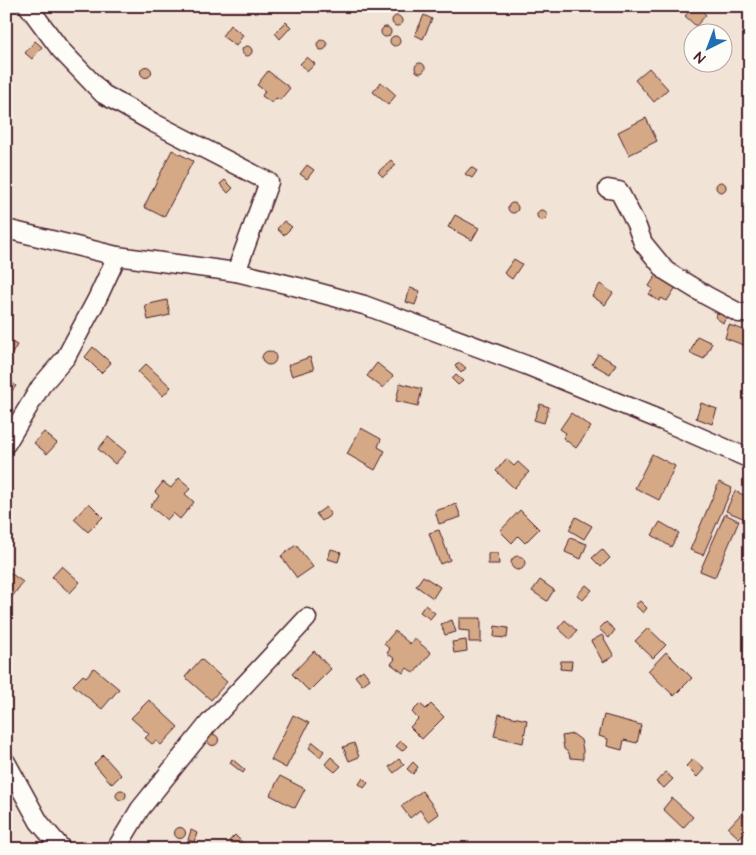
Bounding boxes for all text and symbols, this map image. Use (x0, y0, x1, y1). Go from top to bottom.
north arrow (684, 22, 734, 72)
text: N (690, 46, 710, 67)

